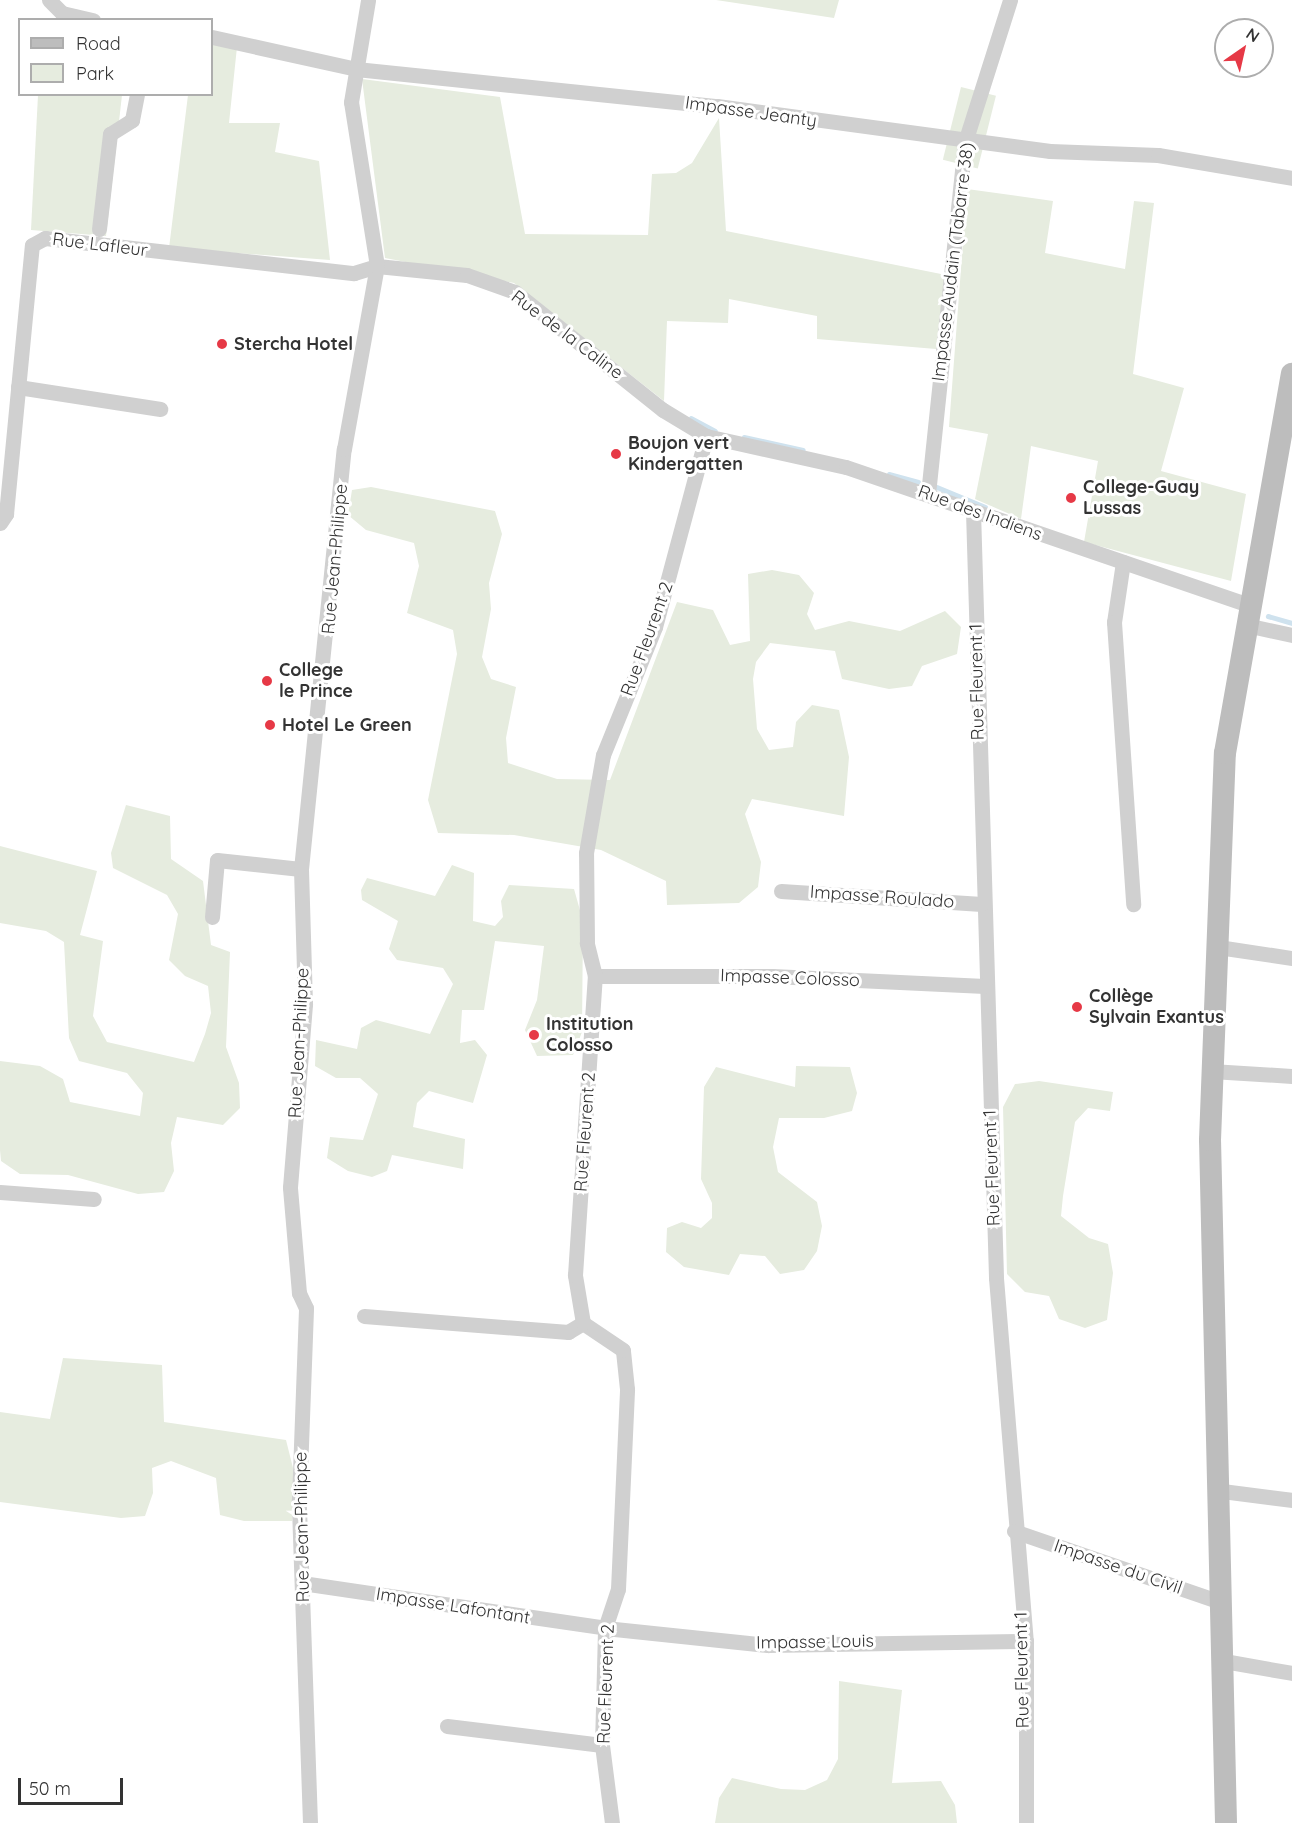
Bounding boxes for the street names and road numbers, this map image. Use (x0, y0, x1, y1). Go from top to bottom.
street label: Impasse Jeanty (684, 92, 818, 132)
street label: Impasse Audain (Tabarre 38) (928, 141, 978, 383)
street label: Rue Lafleur (51, 228, 149, 262)
street label: Rue de la Caline (507, 286, 627, 384)
street label: Rue des Indiens (915, 481, 1045, 545)
street label: Rue Jean-Philippe (318, 483, 352, 635)
street label: Rue Fleurent 2 (616, 579, 678, 699)
street label: Rue Fleurent 1 (965, 624, 989, 740)
street label: Impasse Roulado (809, 881, 955, 913)
street label: Impasse Colosso (720, 965, 860, 991)
street label: Rue Jean-Philippe (284, 967, 314, 1119)
street label: Rue Fleurent 2 (570, 1071, 600, 1193)
street label: Rue Fleurent 1 (979, 1109, 1005, 1227)
street label: Rue Jean-Philippe (290, 1451, 314, 1603)
street label: Impasse du Civil (1051, 1535, 1185, 1599)
street label: Impasse Lafontant (374, 1583, 532, 1629)
street label: Rue Fleurent 1 (1010, 1612, 1034, 1728)
street label: Rue Fleurent 2 (593, 1624, 619, 1744)
street label: Impasse Louis (756, 1630, 874, 1654)

